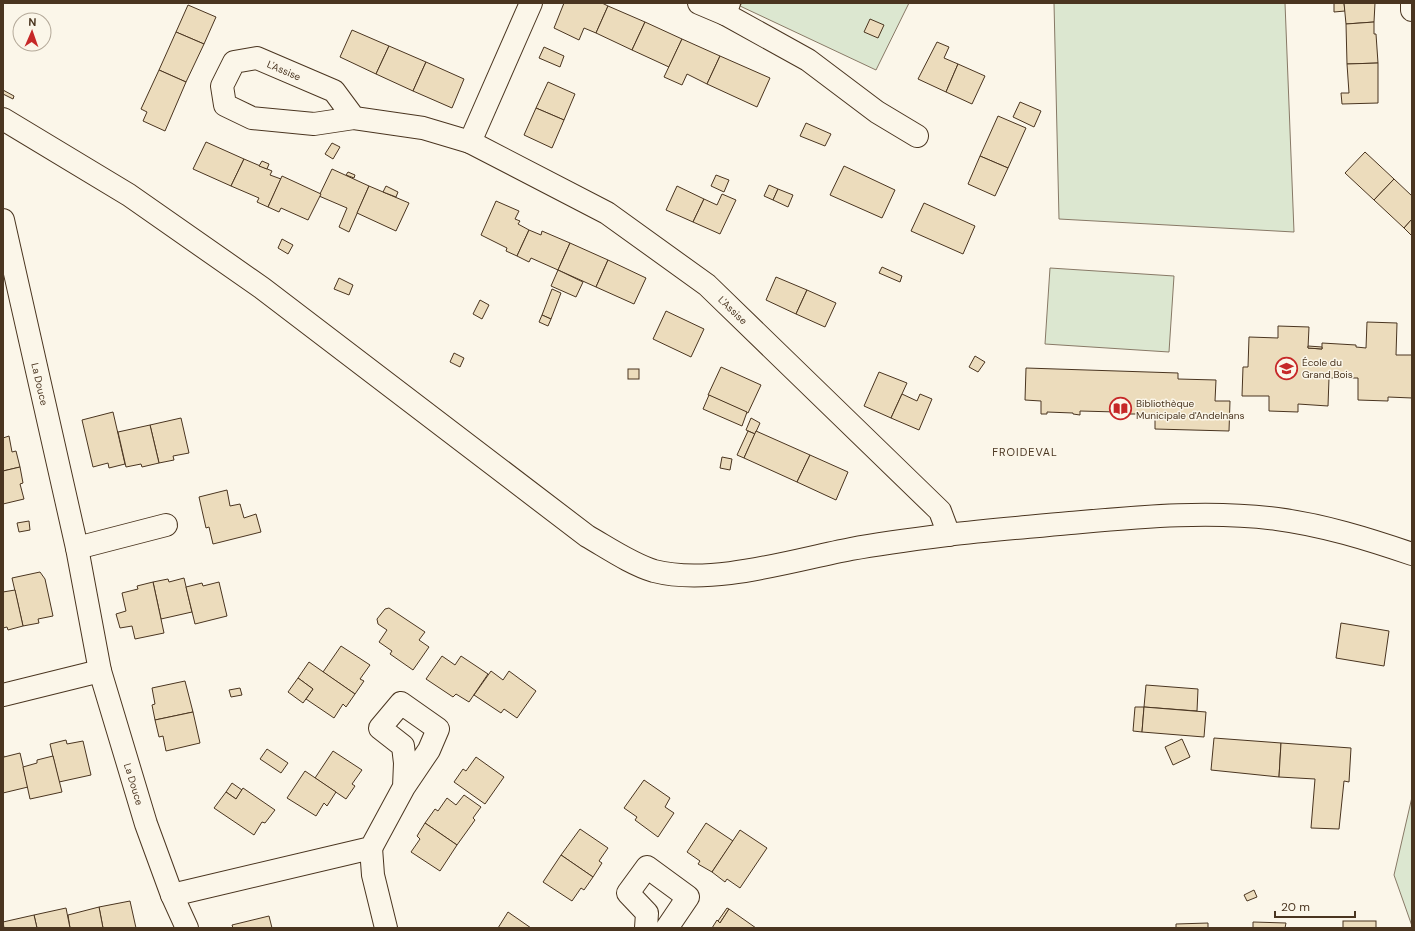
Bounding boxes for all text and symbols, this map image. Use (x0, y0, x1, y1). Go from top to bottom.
north arrow (12, 12, 52, 52)
text: N (28, 15, 37, 29)
street label: L'Assise (265, 58, 303, 83)
street label: L'Assise (715, 293, 750, 328)
school or university icon: École du Grand Bois (1274, 355, 1300, 381)
place label: École du Grand Bois (1302, 356, 1353, 381)
street label: La Douce (28, 362, 51, 407)
library icon: Bibliothèque Municipale d'Andelnans (1108, 396, 1134, 422)
place label: Bibliothèque Municipale d'Andelnans (1136, 397, 1244, 422)
district label: FROIDEVAL (992, 445, 1058, 459)
street label: La Douce (121, 762, 146, 807)
scale bar (1275, 893, 1355, 919)
text: 20 m (1281, 899, 1310, 915)

